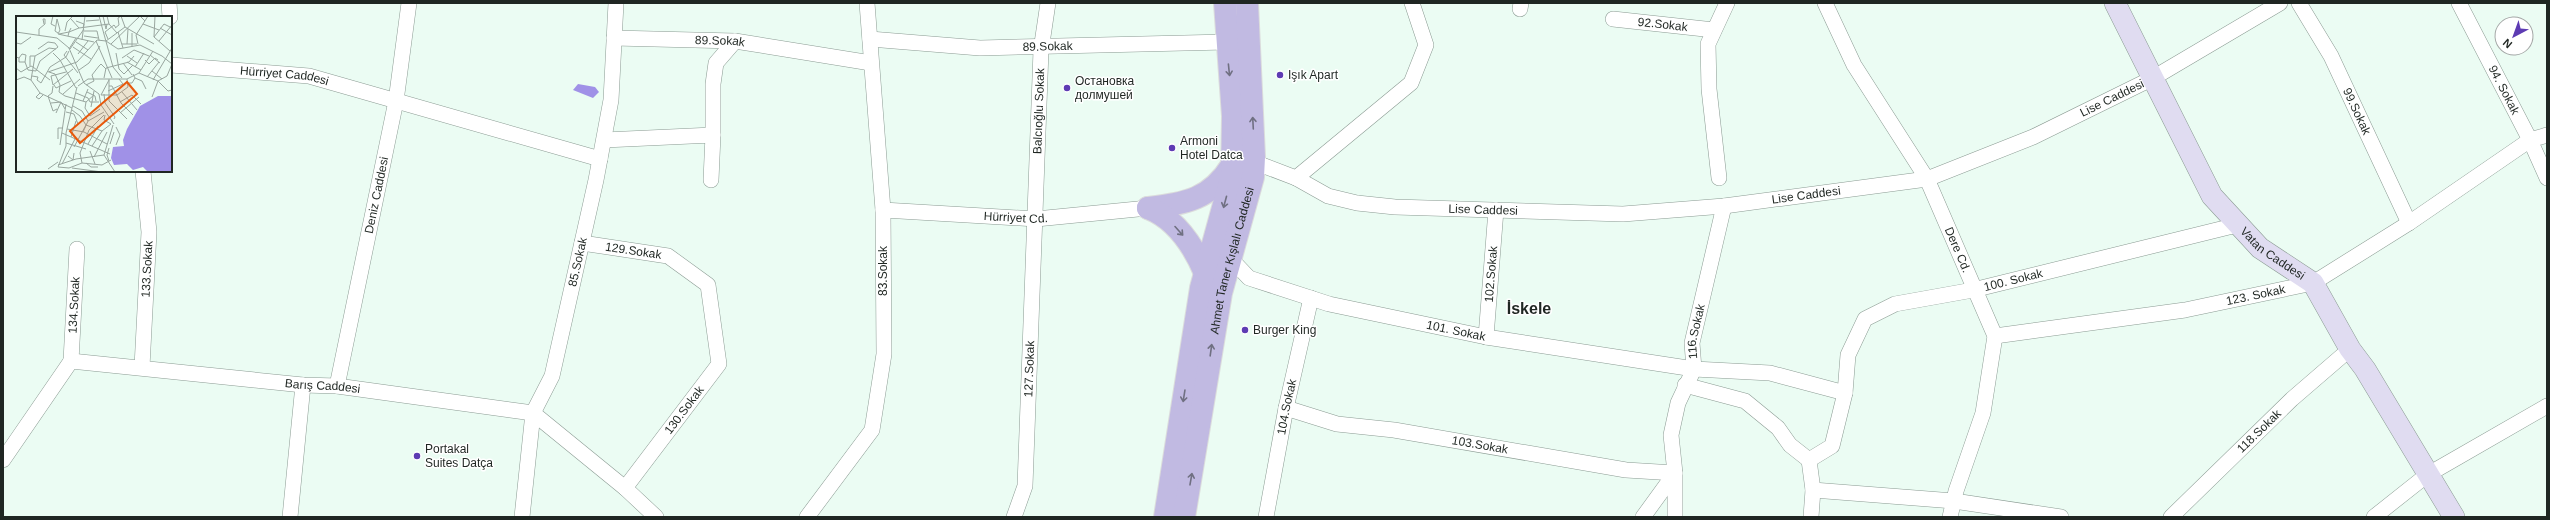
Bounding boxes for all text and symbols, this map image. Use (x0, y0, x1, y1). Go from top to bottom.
street label: 92.Sokak (1637, 15, 1689, 34)
inset map (16, 16, 172, 172)
north arrow (2494, 16, 2534, 56)
street label: 89.Sokak (695, 33, 747, 50)
text: N (2500, 36, 2514, 51)
street label: 89.Sokak (1022, 39, 1074, 54)
one-way arrow (1225, 63, 1232, 76)
street label: 94. Sokak (2486, 63, 2523, 118)
street label: Hürriyet Caddesi (239, 64, 330, 88)
street label: Balcıoğlu Sokak (1030, 67, 1047, 154)
place label: Işık Apart (1288, 68, 1339, 82)
marker: Işık Apart (1275, 70, 1285, 80)
place label: Остановка долмушей (1075, 74, 1135, 102)
street label: Lise Caddesi (2078, 77, 2146, 120)
marker: Остановка долмушей (1062, 83, 1072, 93)
street label: 99.Sokak (2340, 86, 2374, 138)
one-way arrow (1249, 117, 1257, 130)
place label: Armoni Hotel Datca (1180, 134, 1243, 162)
marker: Armoni Hotel Datca (1167, 143, 1177, 153)
street label: Deniz Caddesi (362, 155, 391, 235)
street label: Lise Caddesi (1771, 184, 1841, 207)
street label: Ahmet Taner Kışlalı Caddesi (1207, 185, 1257, 335)
one-way arrow (1221, 195, 1228, 208)
street label: Lise Caddesi (1448, 202, 1518, 218)
street label: Hürriyet Cd. (983, 209, 1048, 226)
street label: Vatan Caddesi (2237, 224, 2307, 283)
street label: Dere Cd. (1942, 225, 1974, 275)
one-way arrow (1175, 226, 1184, 237)
street label: 85.Sokak (565, 235, 590, 288)
street label: 133.Sokak (139, 239, 156, 298)
street label: 129.Sokak (604, 240, 664, 262)
street label: 102.Sokak (1482, 244, 1500, 303)
street label: 83.Sokak (876, 245, 890, 296)
street label: 100. Sokak (1982, 266, 2045, 294)
street label: 134.Sokak (65, 275, 83, 334)
street label: 123. Sokak (2225, 282, 2288, 308)
district label: İskele (1507, 300, 1551, 317)
street label: 116.Sokak (1685, 302, 1708, 359)
street label: 101. Sokak (1425, 318, 1488, 344)
place label: Burger King (1253, 323, 1316, 337)
marker: Burger King (1240, 325, 1250, 335)
street label: 127.Sokak (1021, 339, 1037, 398)
one-way arrow (1207, 344, 1215, 357)
street label: Barış Caddesi (284, 376, 361, 396)
street label: 104.Sokak (1274, 377, 1300, 436)
street label: 130.Sokak (661, 382, 707, 437)
one-way arrow (1180, 389, 1188, 402)
street label: 118.Sokak (2234, 406, 2285, 456)
street label: 103.Sokak (1451, 433, 1510, 457)
place label: Portakal Suites Datça (425, 442, 493, 470)
marker: Portakal Suites Datça (412, 451, 422, 461)
one-way arrow (1187, 472, 1195, 485)

